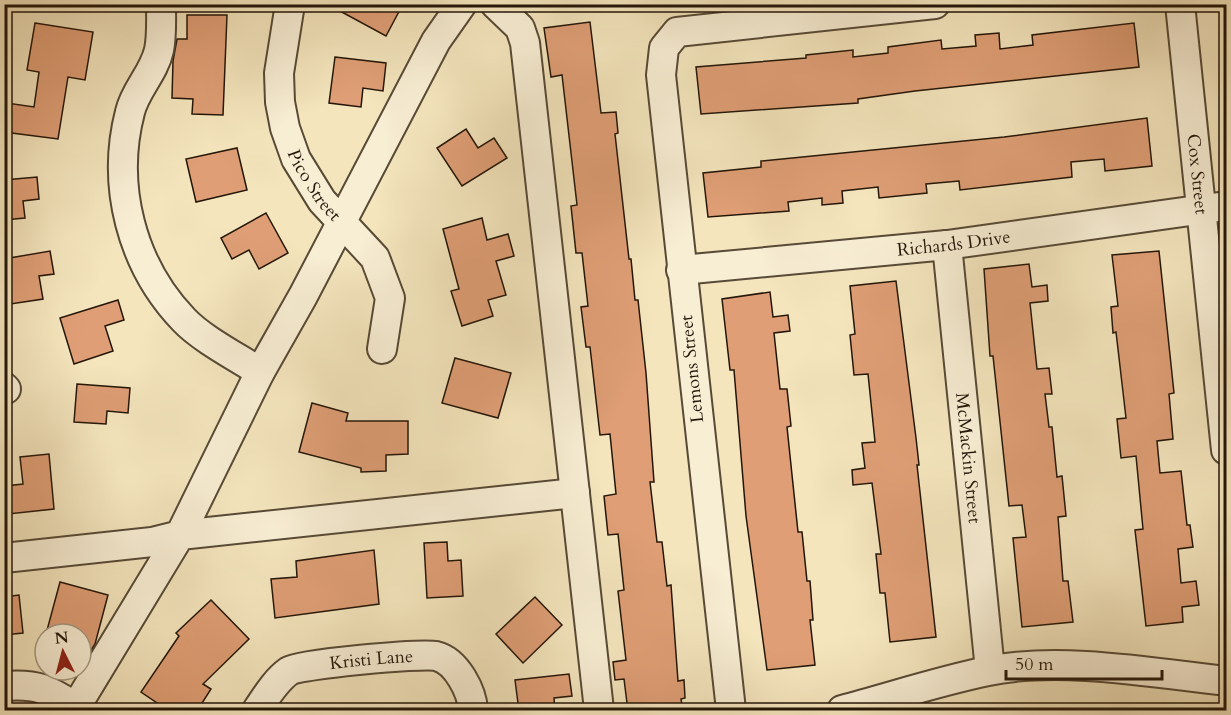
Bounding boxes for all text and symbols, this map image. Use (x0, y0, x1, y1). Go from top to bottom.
street label: Cox Street (1181, 133, 1214, 216)
street label: Pico Street (281, 146, 347, 227)
street label: Richards Drive (896, 224, 1012, 262)
street label: Lemons Street (674, 313, 710, 424)
street label: McMackin Street (949, 391, 988, 525)
north arrow (33, 622, 93, 682)
text: N (53, 626, 70, 650)
street label: Kristi Lane (328, 643, 414, 676)
scale bar (1006, 643, 1162, 681)
text: 50 m (1015, 652, 1054, 677)

